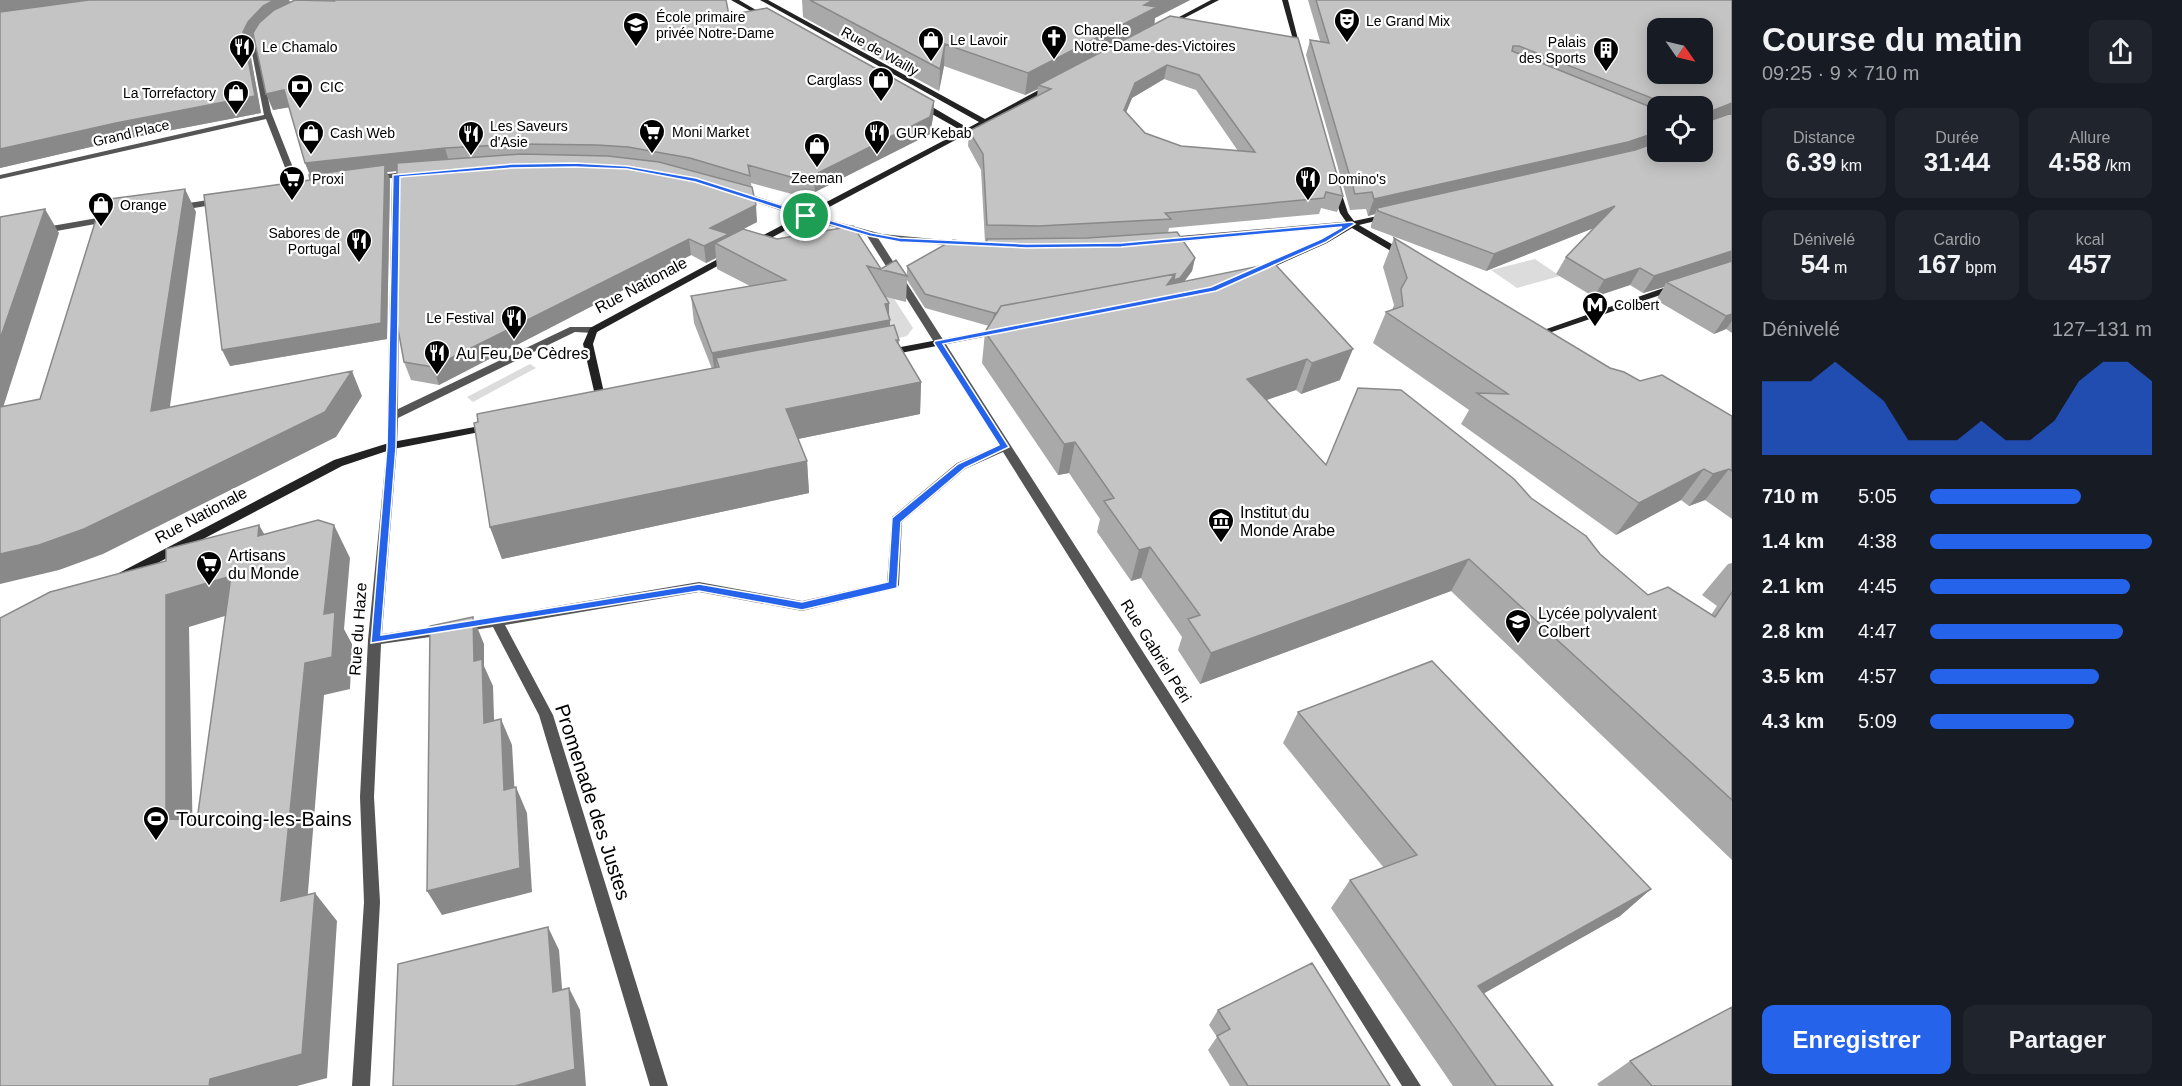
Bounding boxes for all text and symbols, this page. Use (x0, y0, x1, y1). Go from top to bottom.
theatre icon: Le Grand Mix (1332, 6, 1362, 44)
place label: École primaire privée Notre-Dame (656, 9, 774, 41)
school or university icon: École primaire privée Notre-Dame (621, 10, 651, 48)
place label: Le Grand Mix (1366, 13, 1450, 29)
north arrow (1647, 18, 1713, 84)
map controls (1647, 18, 1713, 162)
button: share (2089, 20, 2152, 83)
text: Course du matin (1762, 21, 2022, 58)
place label: Chapelle Notre-Dame-des-Victoires (1074, 22, 1236, 54)
street label: Rue de Wailly (839, 23, 921, 79)
church icon: Chapelle Notre-Dame-des-Victoires (1039, 23, 1069, 61)
shop icon: Le Lavoir (916, 25, 946, 63)
restaurant icon: Le Chamalo (227, 32, 257, 70)
place label: Le Lavoir (950, 32, 1008, 48)
place label: Palais des Sports (1519, 34, 1586, 66)
building icon: Palais des Sports (1591, 35, 1621, 73)
place label: Le Chamalo (262, 39, 338, 55)
text: 09:25 · 9 × 710 m (1762, 62, 1919, 84)
shop icon: Carglass (866, 65, 896, 103)
bank icon: CIC (285, 72, 315, 110)
place label: Carglass (807, 72, 862, 88)
shop icon: La Torrefactory (221, 78, 251, 116)
place label: CIC (320, 79, 344, 95)
place label: La Torrefactory (123, 85, 216, 101)
button: locate (1647, 96, 1713, 162)
street label: Grand Place (91, 116, 171, 150)
supermarket icon: Moni Market (637, 117, 667, 155)
shop icon: Cash Web (296, 118, 326, 156)
place label: Les Saveurs d'Asie (490, 118, 568, 150)
restaurant icon: GUR Kebab (862, 118, 892, 156)
restaurant icon: Les Saveurs d'Asie (456, 119, 486, 157)
place label: Moni Market (672, 124, 749, 140)
place label: Cash Web (330, 125, 395, 141)
place label: GUR Kebab (896, 125, 972, 141)
text: Distance (1793, 129, 1855, 146)
text: Durée (1935, 129, 1979, 146)
text: Allure (2070, 129, 2110, 146)
shop icon: Zeeman (802, 131, 832, 169)
text: 6.39 (1786, 147, 1836, 177)
text: 31:44 (1924, 147, 1990, 177)
text: 4:58 (2049, 147, 2101, 177)
text: km (1836, 157, 1862, 174)
text: /km (2101, 157, 2131, 174)
supermarket icon: Proxi (277, 164, 307, 202)
restaurant icon: Domino's (1293, 164, 1323, 202)
place label: Zeeman (791, 170, 843, 186)
place label: Proxi (312, 171, 344, 187)
place label: Domino's (1328, 171, 1386, 187)
shop icon: Orange (86, 190, 116, 228)
pin (780, 190, 831, 241)
place label: Orange (120, 197, 167, 213)
icon: arrive (789, 199, 822, 232)
place label: Sabores de Portugal (268, 225, 340, 257)
restaurant icon: Sabores de Portugal (344, 226, 374, 264)
text: Dénivelé (1793, 231, 1855, 248)
text: Cardio (1933, 231, 1981, 248)
text: kcal (2076, 231, 2104, 248)
text: 54 (1801, 249, 1830, 279)
text: 167 (1918, 249, 1961, 279)
text: 457 (2068, 249, 2112, 279)
street label: Rue Nationale (592, 254, 690, 316)
text: m (1830, 259, 1847, 276)
text: bpm (1961, 259, 1996, 276)
metro station icon: Colbert (1580, 290, 1610, 328)
place label: Colbert (1614, 297, 1659, 313)
restaurant icon: Le Festival (499, 303, 529, 341)
place label: Le Festival (426, 310, 494, 326)
text: Dénivelé (1762, 318, 1840, 340)
text: 127–131 m (2052, 318, 2152, 340)
restaurant icon: Au Feu De Cèdres (422, 338, 452, 376)
place label: Au Feu De Cèdres (456, 345, 589, 362)
street label: Rue Nationale (152, 484, 250, 546)
text: 710 m (1762, 485, 1819, 507)
text: 5:05 (1858, 485, 1897, 507)
place label: Institut du Monde Arabe (1240, 504, 1335, 539)
museum icon: Institut du Monde Arabe (1206, 506, 1236, 544)
text: 1.4 km (1762, 530, 1824, 552)
text: 4:38 (1858, 530, 1897, 552)
place label: Artisans du Monde (228, 547, 299, 582)
supermarket icon: Artisans du Monde (194, 549, 224, 587)
text: 2.1 km (1762, 575, 1824, 597)
text: 4:45 (1858, 575, 1897, 597)
street label: Rue du Haze (346, 582, 370, 676)
street label: Rue Gabriel Péri (1117, 596, 1195, 706)
place label: Lycée polyvalent Colbert (1538, 605, 1657, 640)
school or university icon: Lycée polyvalent Colbert (1503, 607, 1533, 645)
text: 2.8 km (1762, 620, 1824, 642)
text: 4:47 (1858, 620, 1897, 642)
text: 3.5 km (1762, 665, 1824, 687)
text: 4:57 (1858, 665, 1897, 687)
street label: Promenade des Justes (551, 701, 635, 903)
text: 4.3 km (1762, 710, 1824, 732)
text: 5:09 (1858, 710, 1897, 732)
sports icon: Tourcoing-les-Bains (141, 804, 171, 842)
place label: Tourcoing-les-Bains (176, 808, 352, 830)
button: Enregistrer (1762, 1005, 1951, 1074)
button: Partager (1963, 1005, 2152, 1074)

